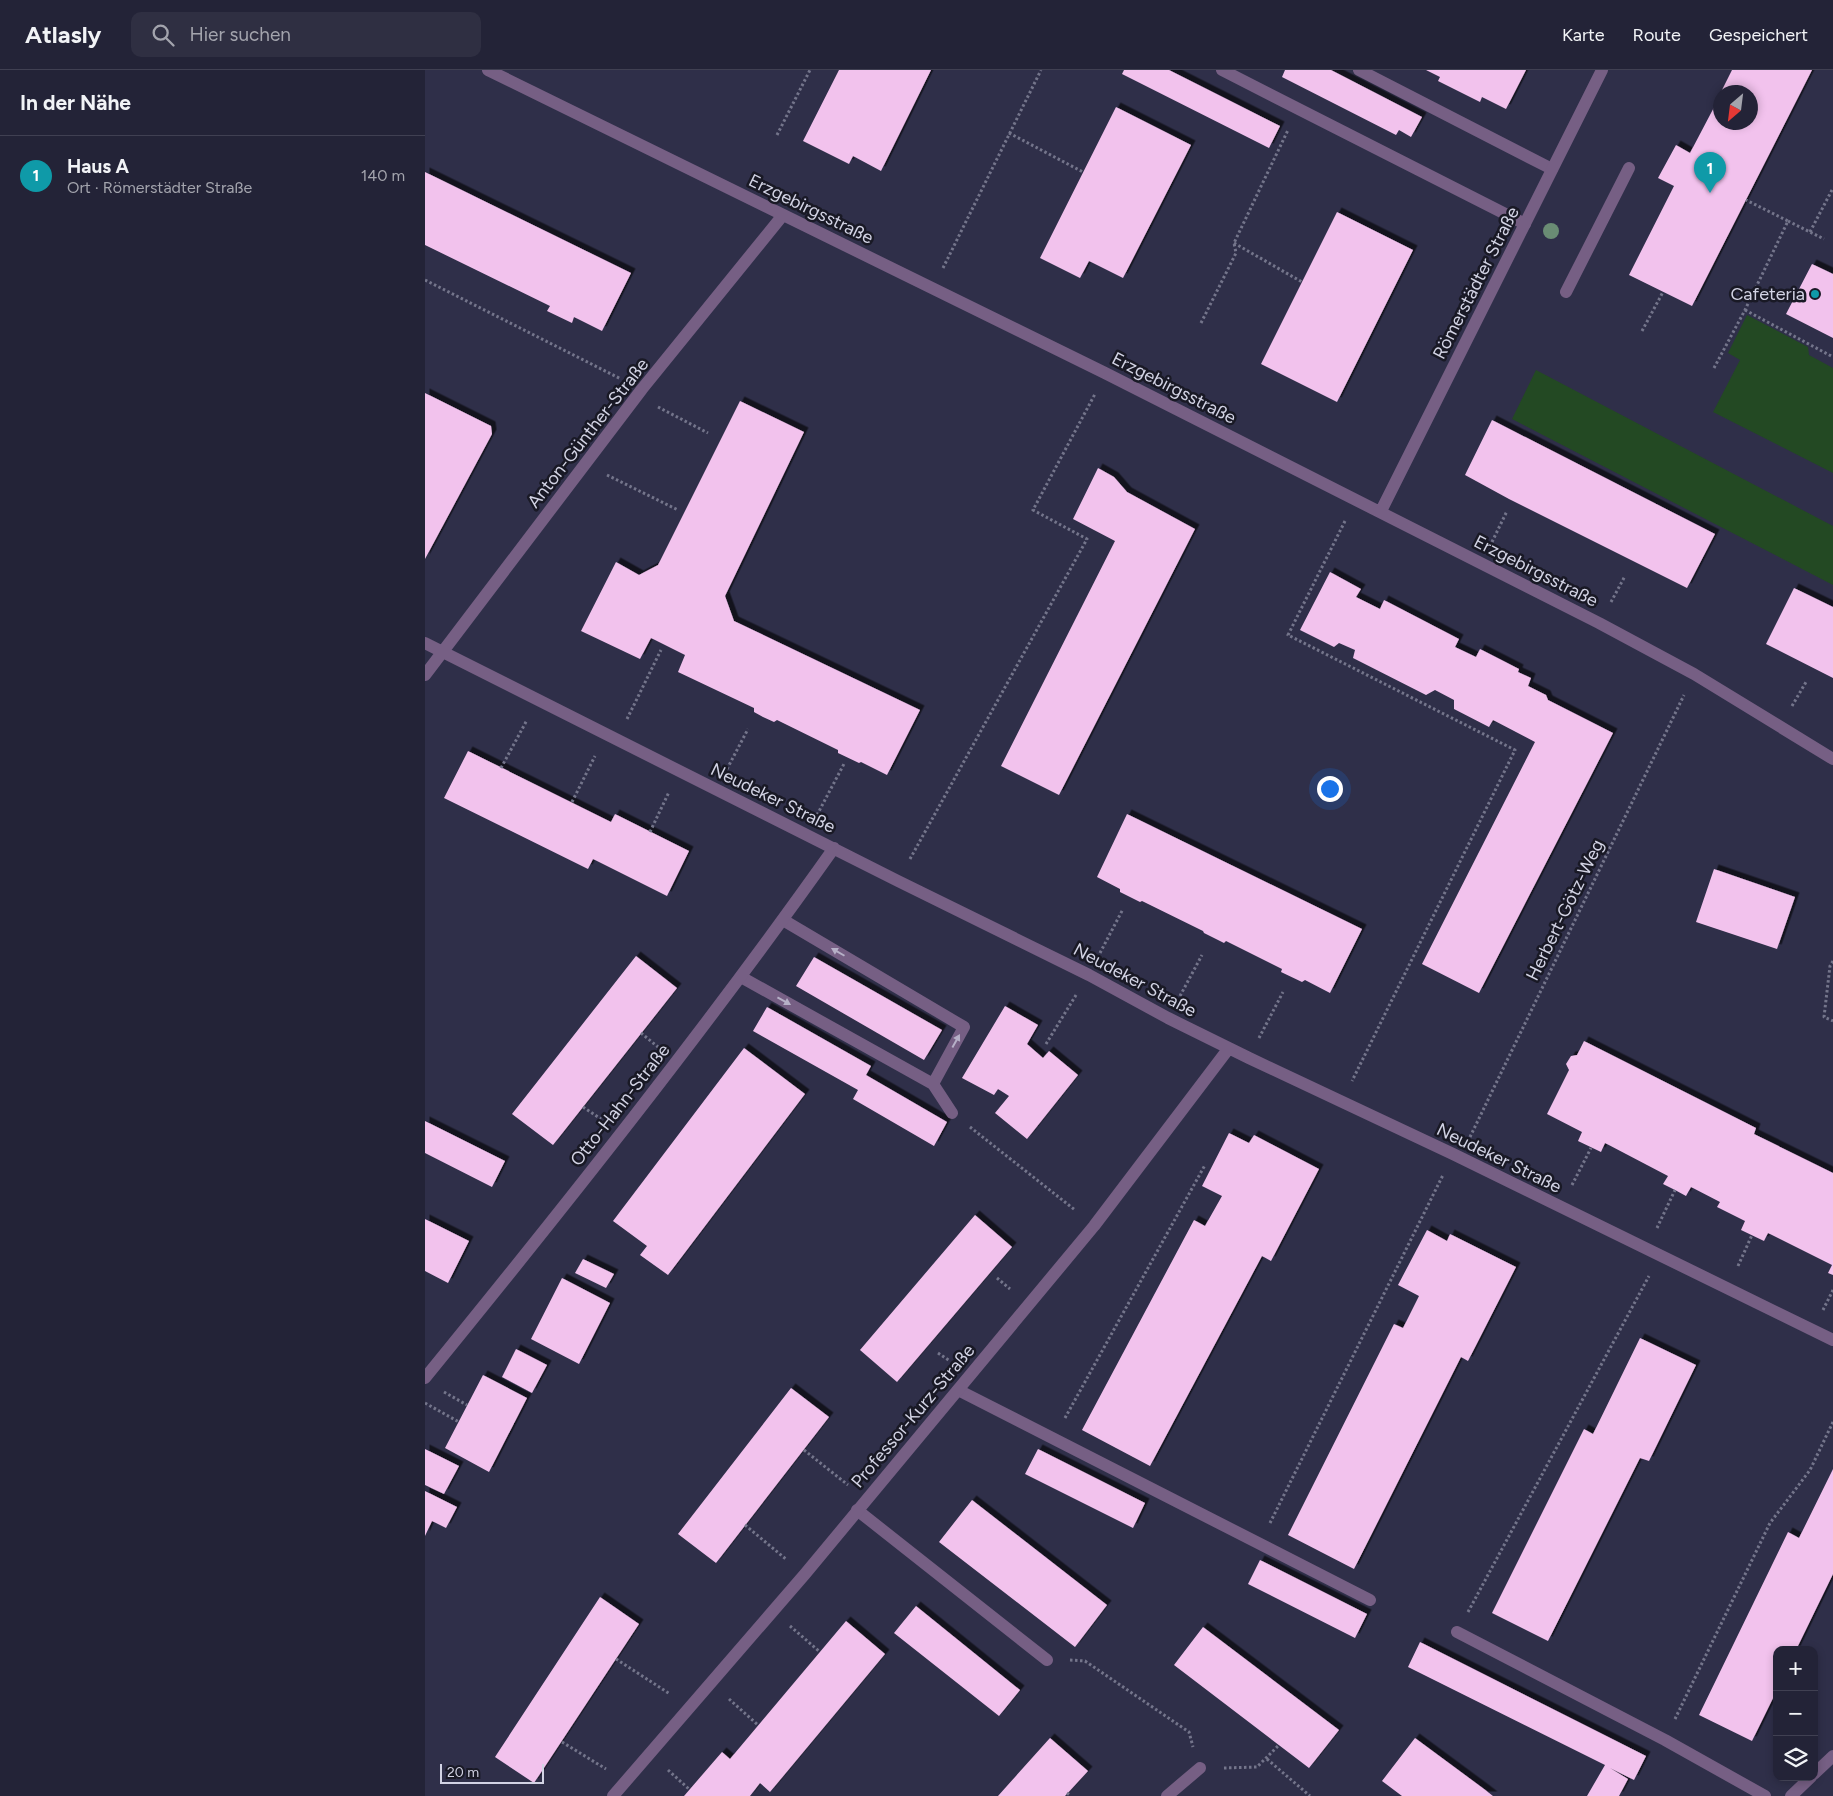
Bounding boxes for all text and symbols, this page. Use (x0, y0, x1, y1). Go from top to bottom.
search box (131, 12, 481, 57)
text: Atlasly (25, 20, 101, 49)
icon: search (149, 21, 177, 49)
text: Hier suchen (189, 23, 291, 46)
text: Karte (1562, 24, 1605, 46)
text: Route (1633, 24, 1681, 46)
text: Gespeichert (1709, 24, 1808, 46)
north arrow (1713, 85, 1758, 130)
text: In der Nähe (20, 90, 131, 115)
pin: 1 (1694, 152, 1726, 193)
text: Haus A (67, 155, 129, 178)
text: 1 (33, 166, 39, 185)
text: 140 m (361, 166, 405, 185)
street label: Erzgebirgsstraße (745, 169, 877, 249)
text: Ort · Römerstädter Straße (67, 178, 252, 197)
street label: Römerstädter Straße (1428, 203, 1524, 363)
place label: Cafeteria (1730, 283, 1805, 305)
marker: Cafeteria (1809, 288, 1821, 300)
street label: Erzgebirgsstraße (1108, 347, 1240, 429)
street label: Anton-Günther-Straße (523, 354, 653, 512)
street label: Erzgebirgsstraße (1470, 530, 1602, 612)
street label: Neudeker Straße (707, 758, 839, 838)
your location (1317, 776, 1343, 802)
street label: Herbert-Götz-Weg (1521, 836, 1609, 984)
street label: Neudeker Straße (1070, 938, 1200, 1022)
one-way arrow (831, 948, 844, 957)
one-way arrow (777, 996, 790, 1005)
one-way arrow (952, 1033, 960, 1048)
street label: Otto-Hahn-Straße (566, 1039, 675, 1170)
street label: Neudeker Straße (1433, 1118, 1565, 1198)
street label: Professor-Kurz-Straße (847, 1340, 980, 1492)
map controls (1773, 1646, 1818, 1781)
button: + (1773, 1646, 1818, 1691)
button: − (1773, 1691, 1818, 1736)
button: layers (1773, 1736, 1818, 1781)
scale bar (440, 1761, 544, 1784)
text: 20 m (447, 1764, 479, 1781)

